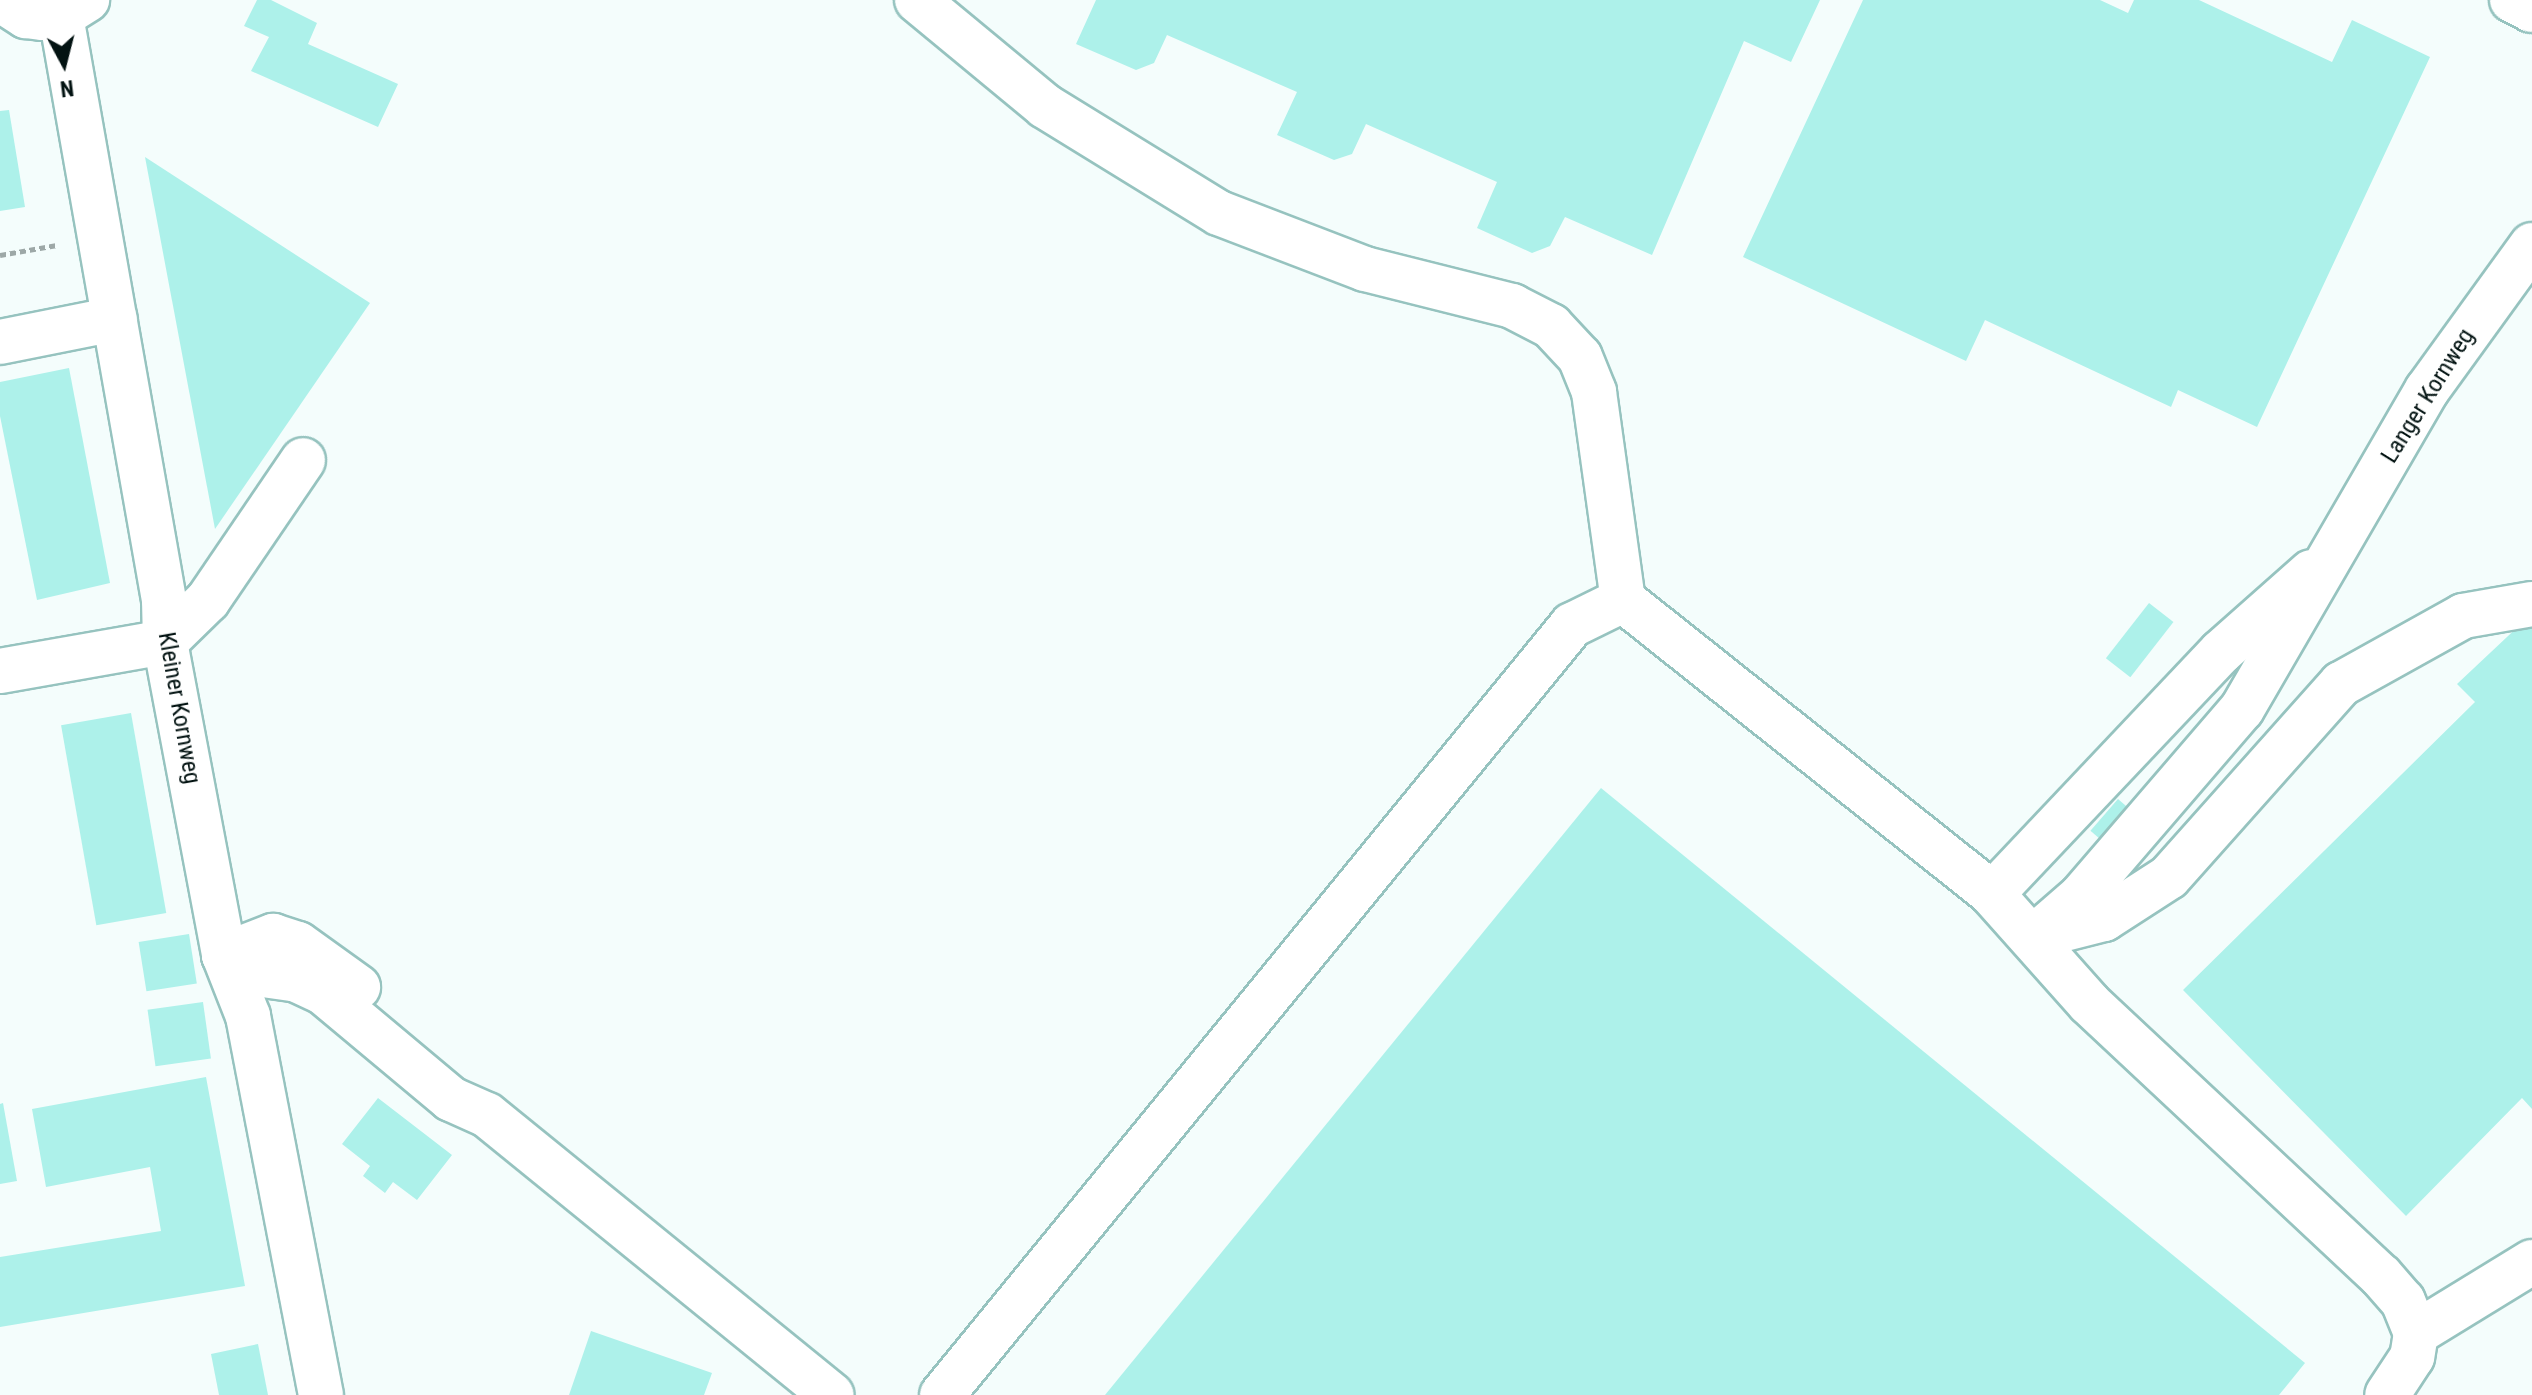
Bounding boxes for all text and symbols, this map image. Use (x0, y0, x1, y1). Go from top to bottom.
north arrow (24, 24, 104, 104)
text: N (59, 75, 75, 102)
street label: Langer Kornweg (2375, 324, 2481, 468)
street label: Kleiner Kornweg (151, 630, 207, 786)

